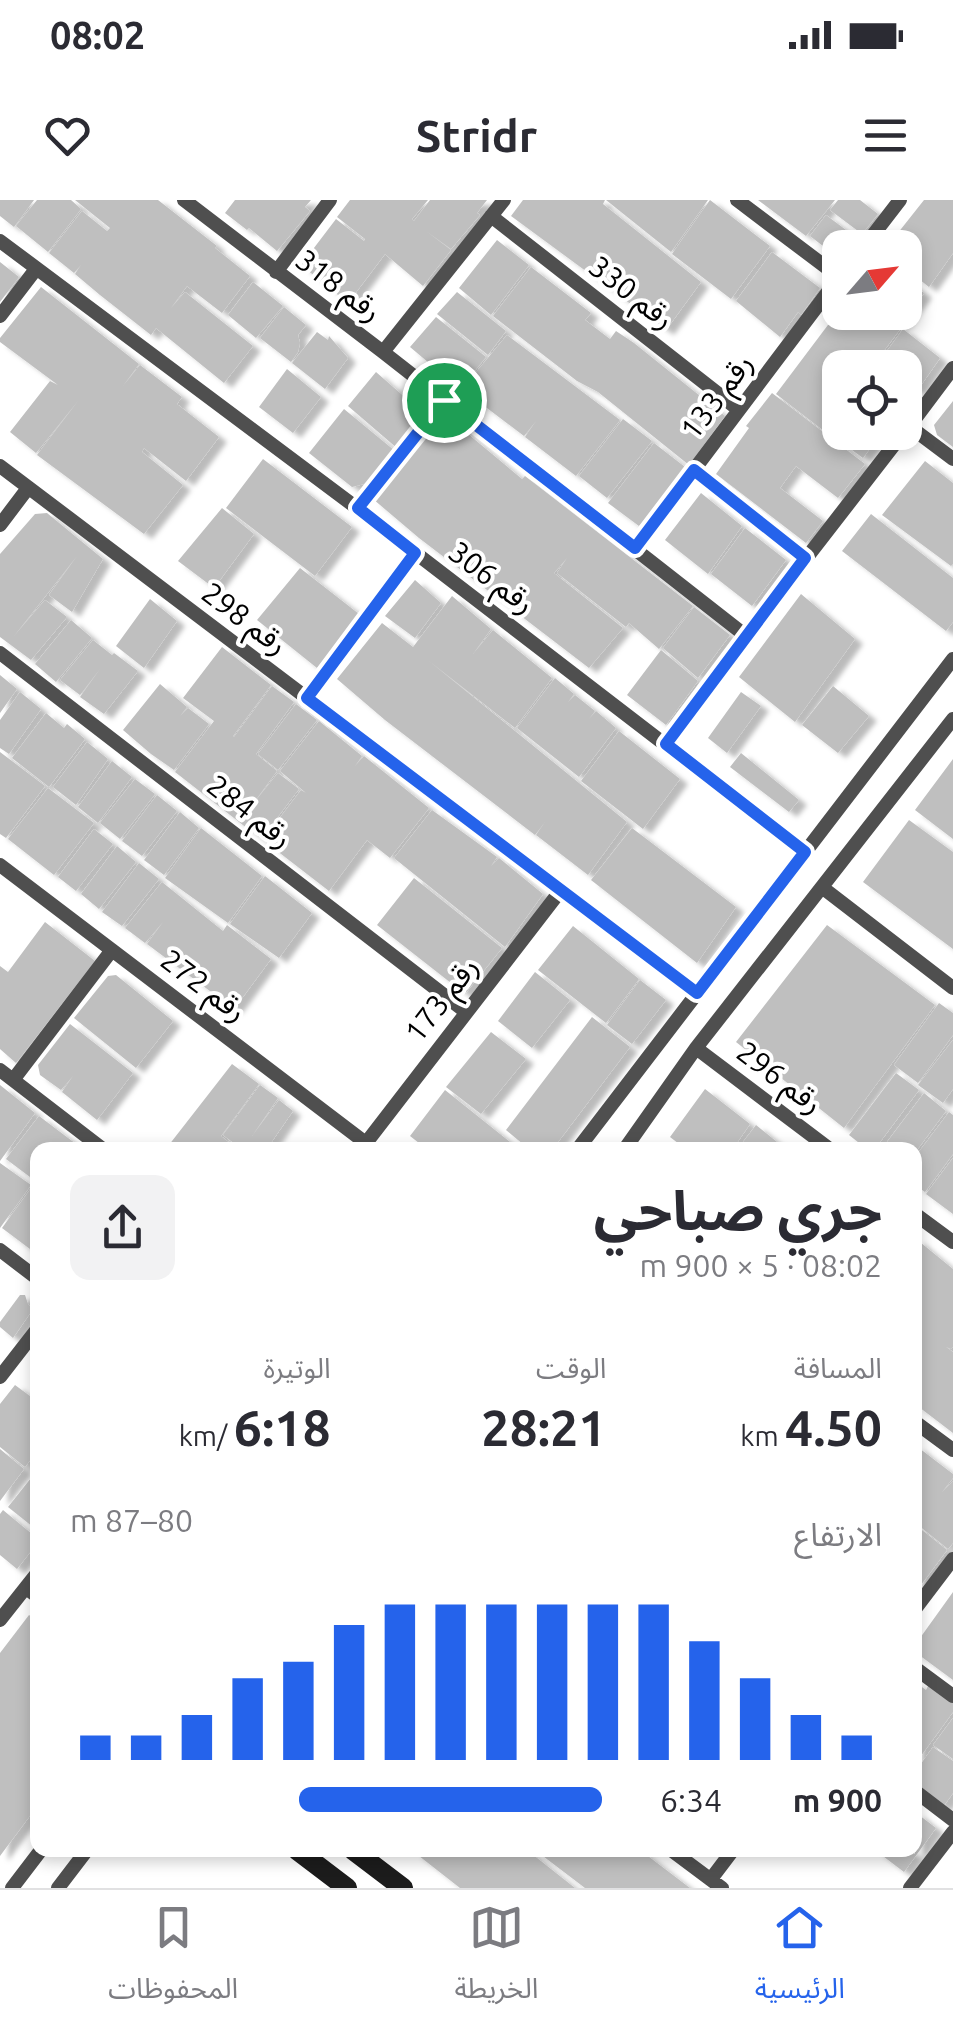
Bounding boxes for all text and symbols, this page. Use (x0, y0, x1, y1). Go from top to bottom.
text: 08:02 (50, 14, 145, 56)
icon: heart (40, 108, 95, 163)
icon: menu (858, 108, 913, 163)
text: Stridr (416, 110, 537, 161)
north arrow (822, 230, 922, 330)
map controls (822, 230, 922, 450)
street label: رقم 318 (285, 242, 388, 334)
street label: رقم 330 (579, 248, 681, 341)
street label: رقم 133 (673, 347, 765, 450)
button: locate (822, 350, 922, 450)
pin (402, 358, 487, 443)
icon: arrive (417, 373, 472, 428)
street label: رقم 306 (438, 534, 541, 626)
street label: رقم 298 (191, 575, 294, 667)
street label: رقم 284 (197, 767, 299, 860)
street label: رقم 272 (150, 942, 253, 1034)
street label: رقم 173 (397, 950, 490, 1052)
street label: رقم 296 (726, 1034, 829, 1126)
button: share (70, 1175, 175, 1280)
text: جري صباحي (594, 1179, 882, 1240)
text: 08:02 · 5 × 900 m (640, 1247, 882, 1283)
text: الوتيرة (263, 1352, 331, 1383)
text: الوقت (536, 1352, 606, 1383)
text: المسافة (794, 1352, 882, 1383)
text: 6:18 (234, 1399, 331, 1455)
text: 28:21 (481, 1399, 606, 1455)
text: 4.50 (785, 1399, 882, 1455)
text: /km (179, 1420, 234, 1451)
text: km (740, 1420, 785, 1451)
text: 80–87 m (70, 1502, 193, 1538)
text: الارتفاع (794, 1516, 882, 1552)
text: 6:34 (660, 1782, 722, 1818)
text: 900 m (793, 1782, 882, 1818)
tab: المحفوظات (108, 1900, 238, 2019)
tab: الخريطة (455, 1900, 538, 2019)
tab: الرئيسية (755, 1900, 845, 2019)

